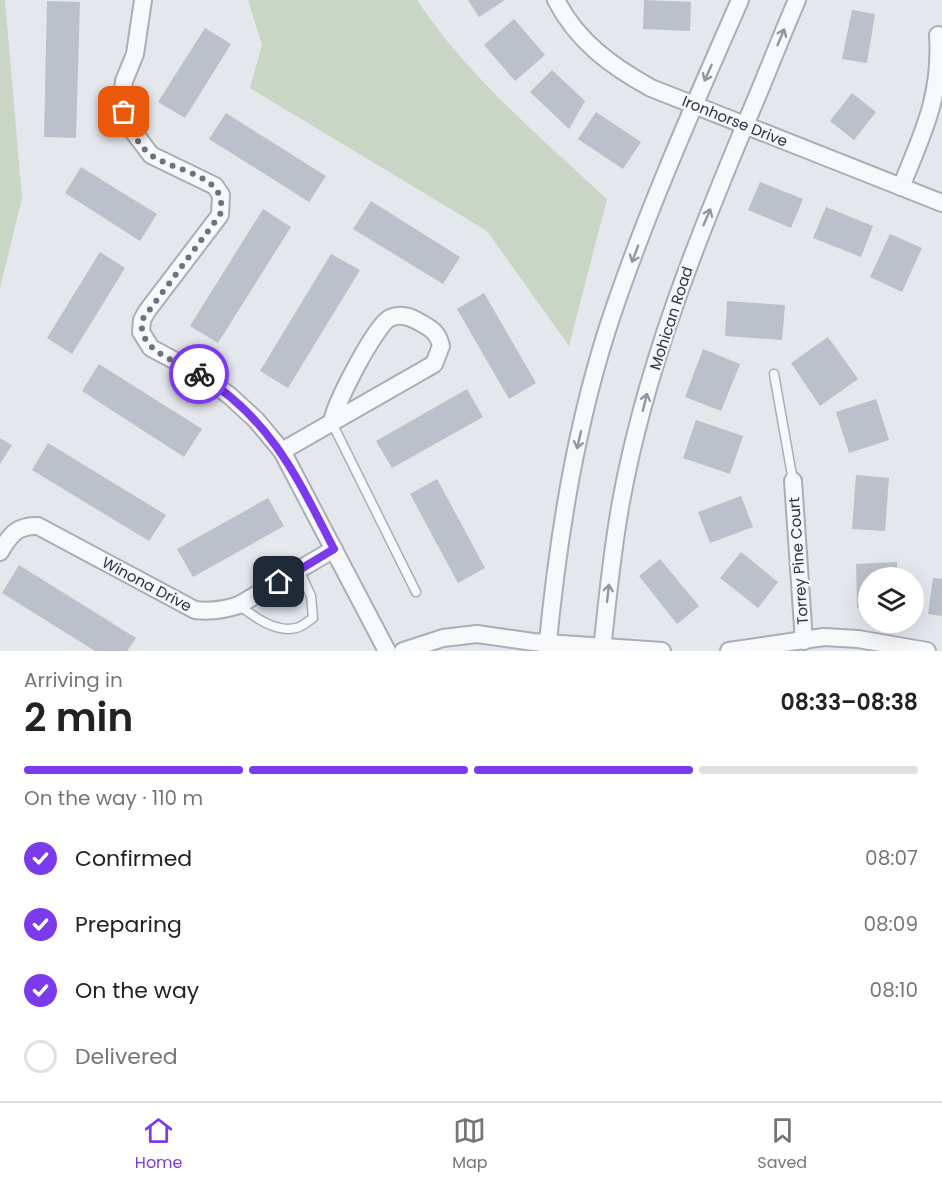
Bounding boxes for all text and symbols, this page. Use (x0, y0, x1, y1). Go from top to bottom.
one-way arrow (776, 28, 787, 46)
one-way arrow (702, 63, 713, 81)
pin (98, 86, 149, 137)
street label: Ironhorse Drive (679, 90, 791, 152)
icon: bag (107, 95, 140, 128)
one-way arrow (702, 208, 713, 227)
one-way arrow (629, 244, 640, 262)
street label: Mohican Road (644, 264, 698, 372)
courier (169, 344, 229, 404)
icon: bike (183, 358, 216, 391)
one-way arrow (640, 392, 651, 411)
one-way arrow (573, 430, 585, 449)
street label: Torrey Pine Court (783, 497, 813, 625)
street label: Winona Drive (98, 552, 196, 616)
pin (253, 556, 304, 607)
icon: home (262, 565, 295, 598)
map controls (858, 567, 924, 633)
button: layers (858, 567, 924, 633)
one-way arrow (603, 583, 614, 603)
text: Arriving in (24, 666, 123, 694)
text: 08:33–08:38 (781, 687, 918, 718)
text: 2 min (24, 690, 133, 745)
text: On the way · 110 m (24, 784, 203, 812)
icon: check (24, 842, 57, 875)
text: Confirmed (75, 843, 192, 874)
text: 08:07 (865, 844, 918, 872)
icon: check (24, 908, 57, 941)
text: Preparing (75, 909, 182, 940)
text: 08:09 (863, 910, 918, 938)
icon: check (24, 974, 57, 1007)
text: On the way (75, 975, 199, 1006)
text: 08:10 (870, 976, 918, 1004)
text: Delivered (75, 1041, 178, 1072)
tab: Home (135, 1114, 183, 1175)
tab: Map (452, 1114, 488, 1175)
tab: Saved (757, 1114, 807, 1175)

